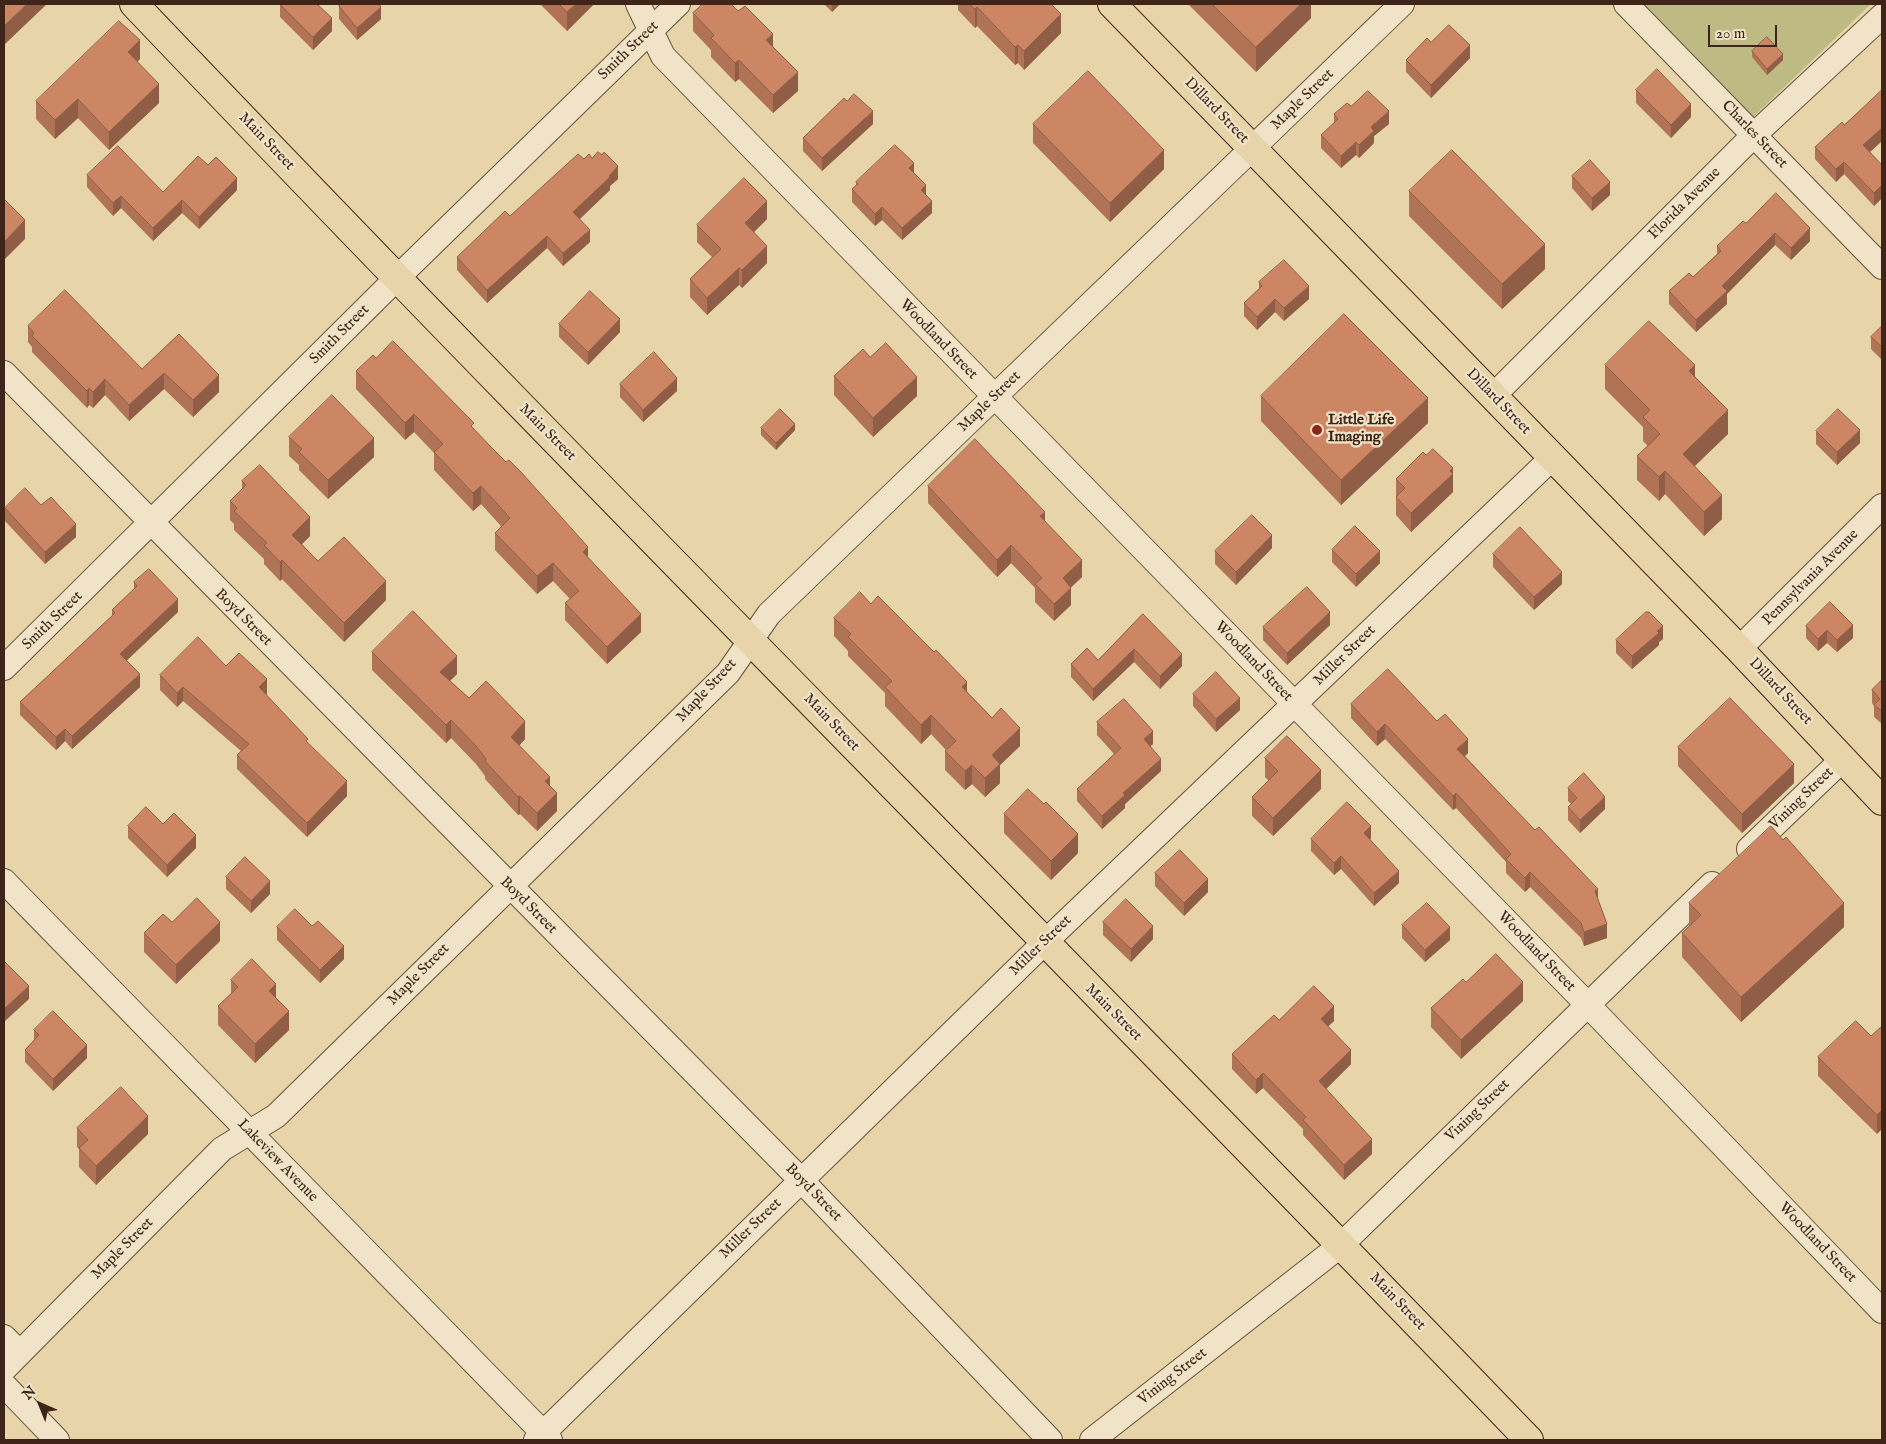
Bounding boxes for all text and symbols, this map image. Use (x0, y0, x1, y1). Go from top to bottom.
scale bar (1711, 15, 1780, 47)
street label: Smith Street (595, 18, 663, 84)
text: 20 m (1716, 24, 1745, 43)
street label: Maple Street (1268, 66, 1338, 134)
street label: Dillard Street (1180, 74, 1252, 148)
street label: Charles Street (1717, 97, 1791, 173)
street label: Main Street (234, 109, 298, 175)
street label: Florida Avenue (1645, 164, 1725, 244)
street label: Woodland Street (895, 296, 981, 384)
street label: Smith Street (306, 301, 374, 369)
street label: Dillard Street (1462, 365, 1534, 439)
street label: Maple Street (955, 368, 1025, 436)
street label: Main Street (515, 401, 579, 465)
place label: Little Life Imaging (1328, 412, 1394, 447)
marker: Little Life Imaging (1310, 423, 1324, 437)
street label: Pennsylvania Avenue (1759, 526, 1863, 630)
street label: Boyd Street (211, 586, 275, 650)
street label: Smith Street (19, 588, 87, 654)
street label: Woodland Street (1210, 618, 1296, 706)
street label: Miller Street (1310, 622, 1380, 690)
street label: Dillard Street (1745, 655, 1815, 729)
street label: Maple Street (673, 656, 741, 726)
street label: Main Street (799, 690, 863, 756)
street label: Vining Street (1766, 764, 1838, 834)
street label: Boyd Street (496, 874, 560, 938)
street label: Woodland Street (1493, 908, 1579, 996)
street label: Miller Street (1006, 912, 1076, 980)
street label: Maple Street (384, 940, 454, 1010)
street label: Main Street (1081, 981, 1145, 1045)
street label: Vining Street (1442, 1076, 1514, 1146)
street label: Lakeview Avenue (233, 1116, 321, 1206)
street label: Boyd Street (781, 1160, 845, 1226)
street label: Miller Street (716, 1195, 786, 1263)
street label: Woodland Street (1774, 1199, 1860, 1287)
street label: Maple Street (88, 1214, 158, 1284)
street label: Main Street (1365, 1269, 1429, 1335)
street label: Vining Street (1135, 1345, 1211, 1409)
north arrow (15, 1379, 65, 1429)
text: N (19, 1383, 40, 1404)

